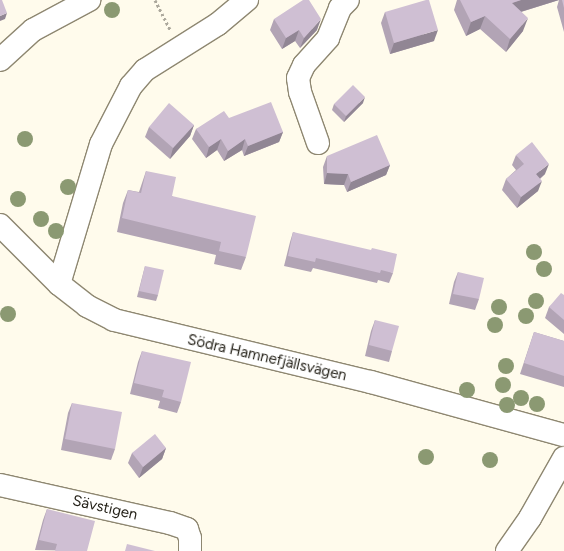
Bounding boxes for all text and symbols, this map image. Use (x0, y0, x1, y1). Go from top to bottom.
street label: Södra Hamnefjällsvägen (186, 331, 348, 385)
street label: Sävstigen (71, 492, 139, 524)

